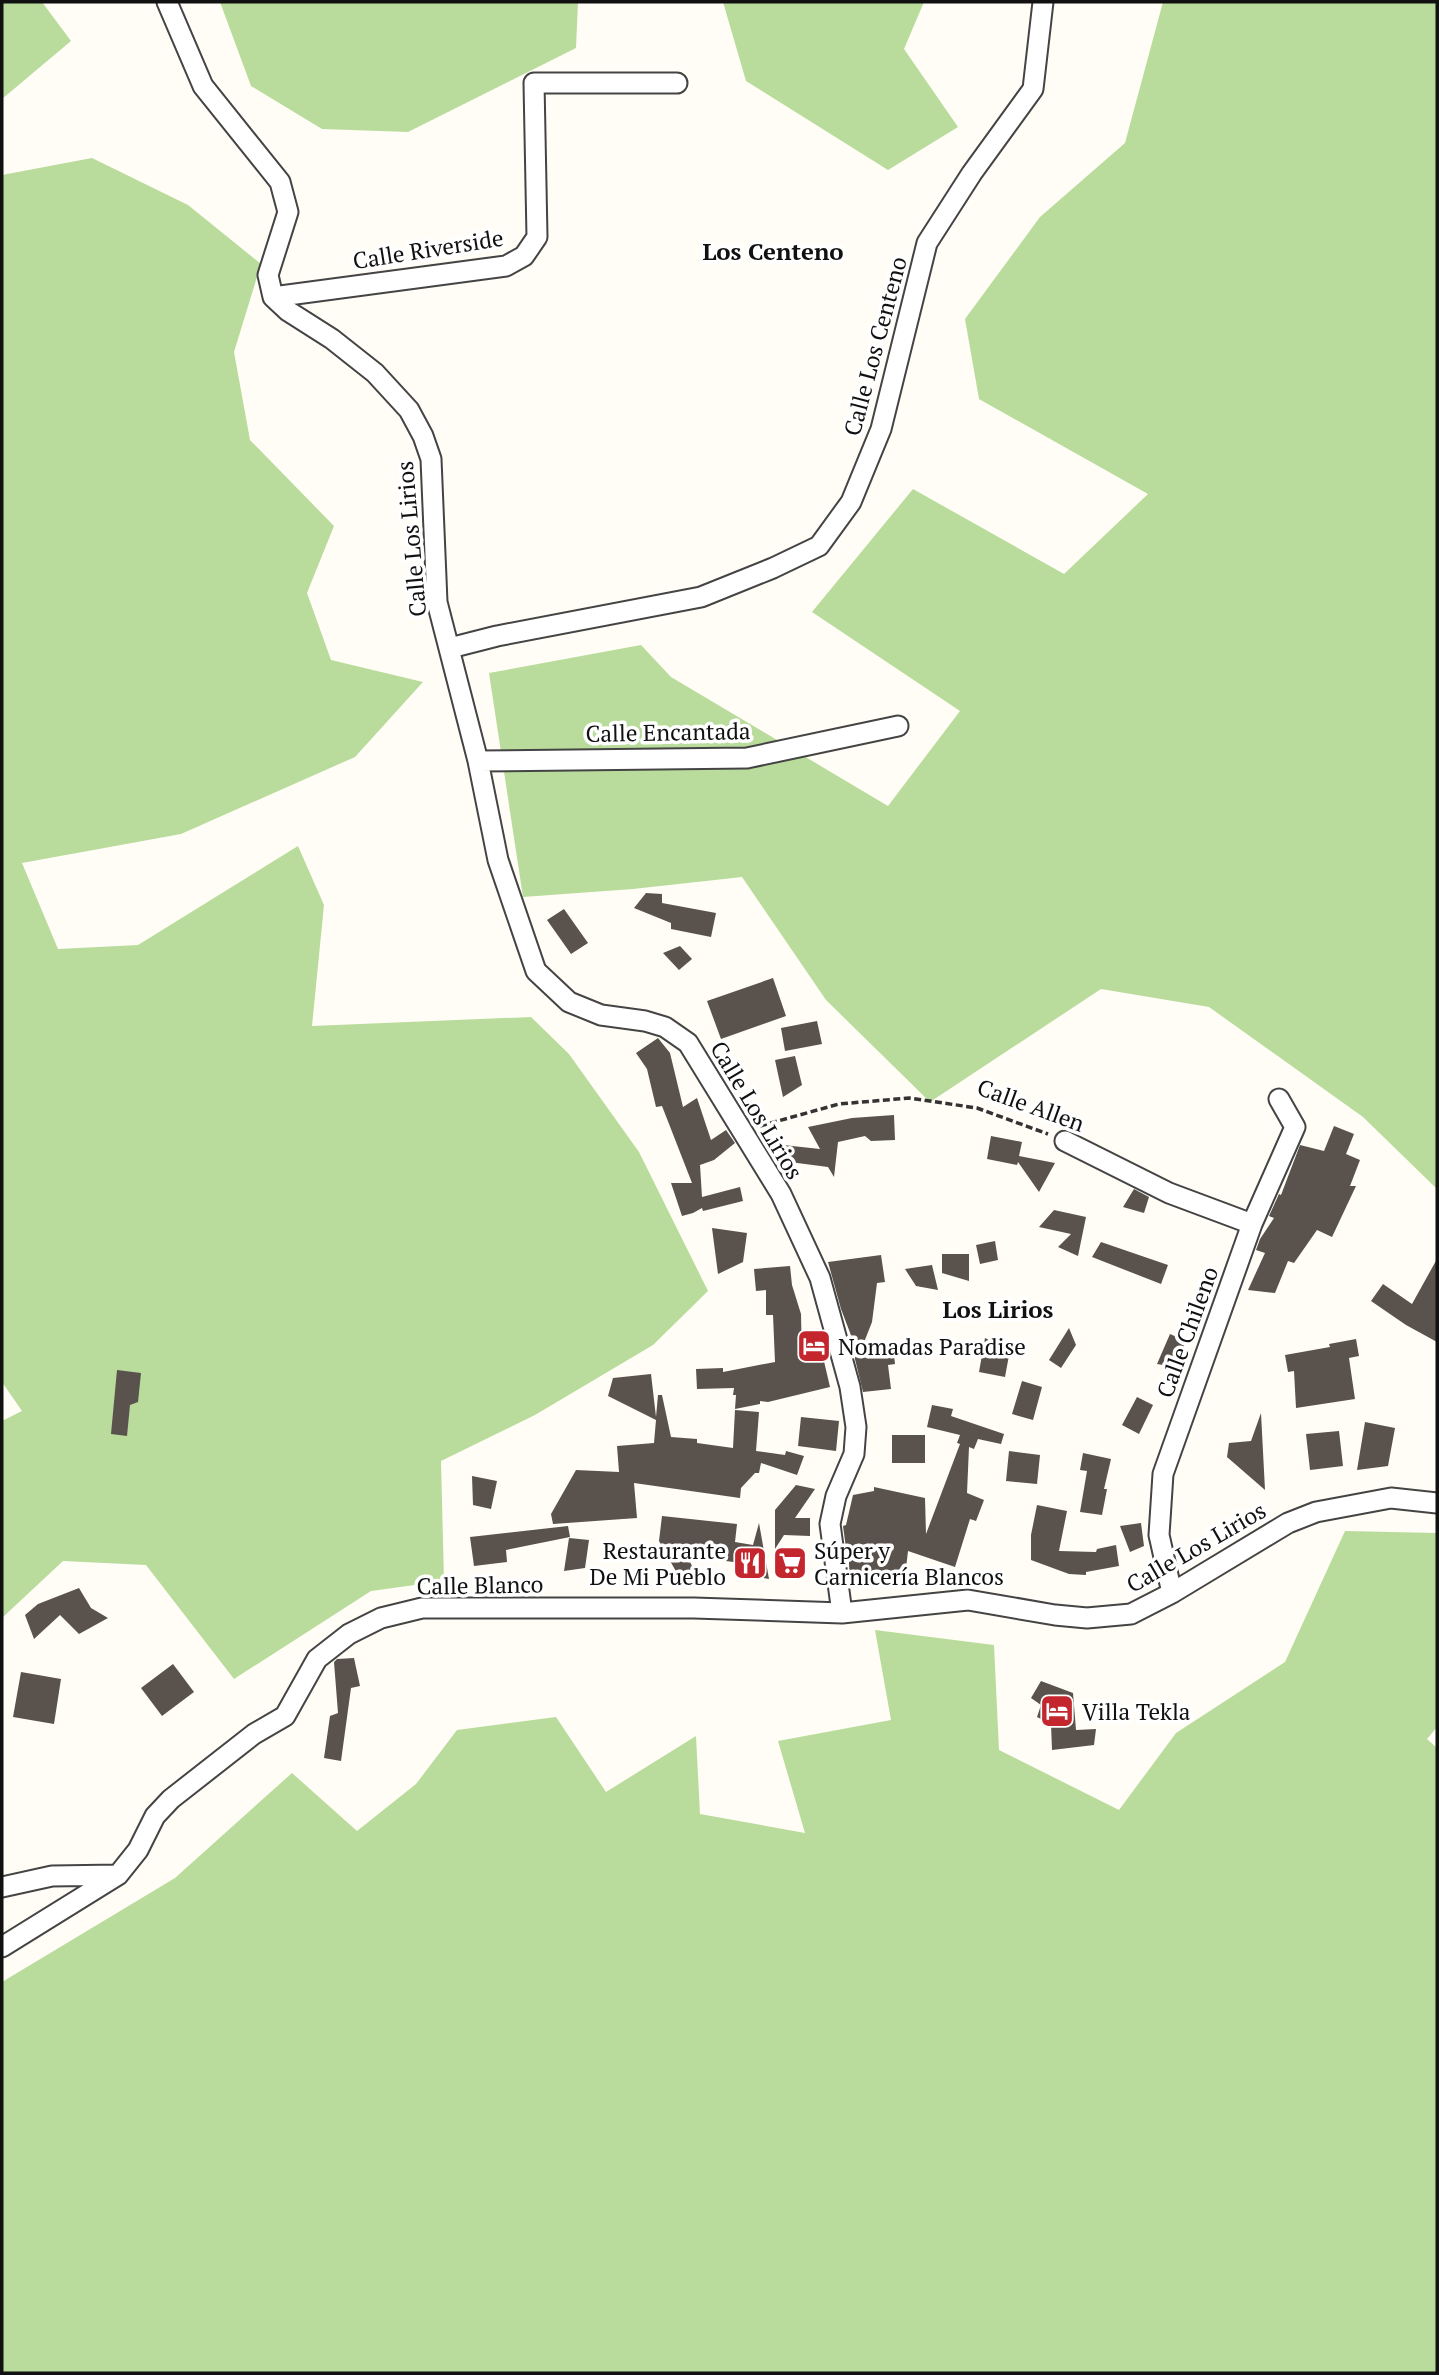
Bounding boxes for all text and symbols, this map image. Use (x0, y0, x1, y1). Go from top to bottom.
street label: Calle Riverside (351, 222, 505, 276)
district label: Los Centeno (702, 235, 844, 267)
street label: Calle Los Centeno (836, 253, 914, 439)
street label: Calle Los Lirios (389, 460, 433, 618)
street label: Calle Encantada (585, 715, 751, 749)
street label: Calle Los Lirios (703, 1035, 811, 1185)
street label: Calle Allen (973, 1071, 1089, 1139)
street label: Calle Chileno (1149, 1262, 1225, 1402)
district label: Los Lirios (943, 1293, 1054, 1325)
hotel icon: Nomadas Paradise (795, 1327, 833, 1365)
place label: Nomadas Paradise (838, 1331, 1026, 1362)
street label: Calle Los Lirios (1121, 1494, 1271, 1600)
place label: Restaurante De Mi Pueblo (589, 1535, 726, 1592)
place label: Súper y Carnicería Blancos (814, 1535, 1004, 1592)
restaurant icon: Restaurante De Mi Pueblo (731, 1544, 769, 1582)
supermarket icon: Súper y Carnicería Blancos (771, 1544, 809, 1582)
street label: Calle Blanco (416, 1568, 544, 1602)
hotel icon: Villa Tekla (1038, 1692, 1076, 1730)
place label: Villa Tekla (1082, 1696, 1191, 1727)

